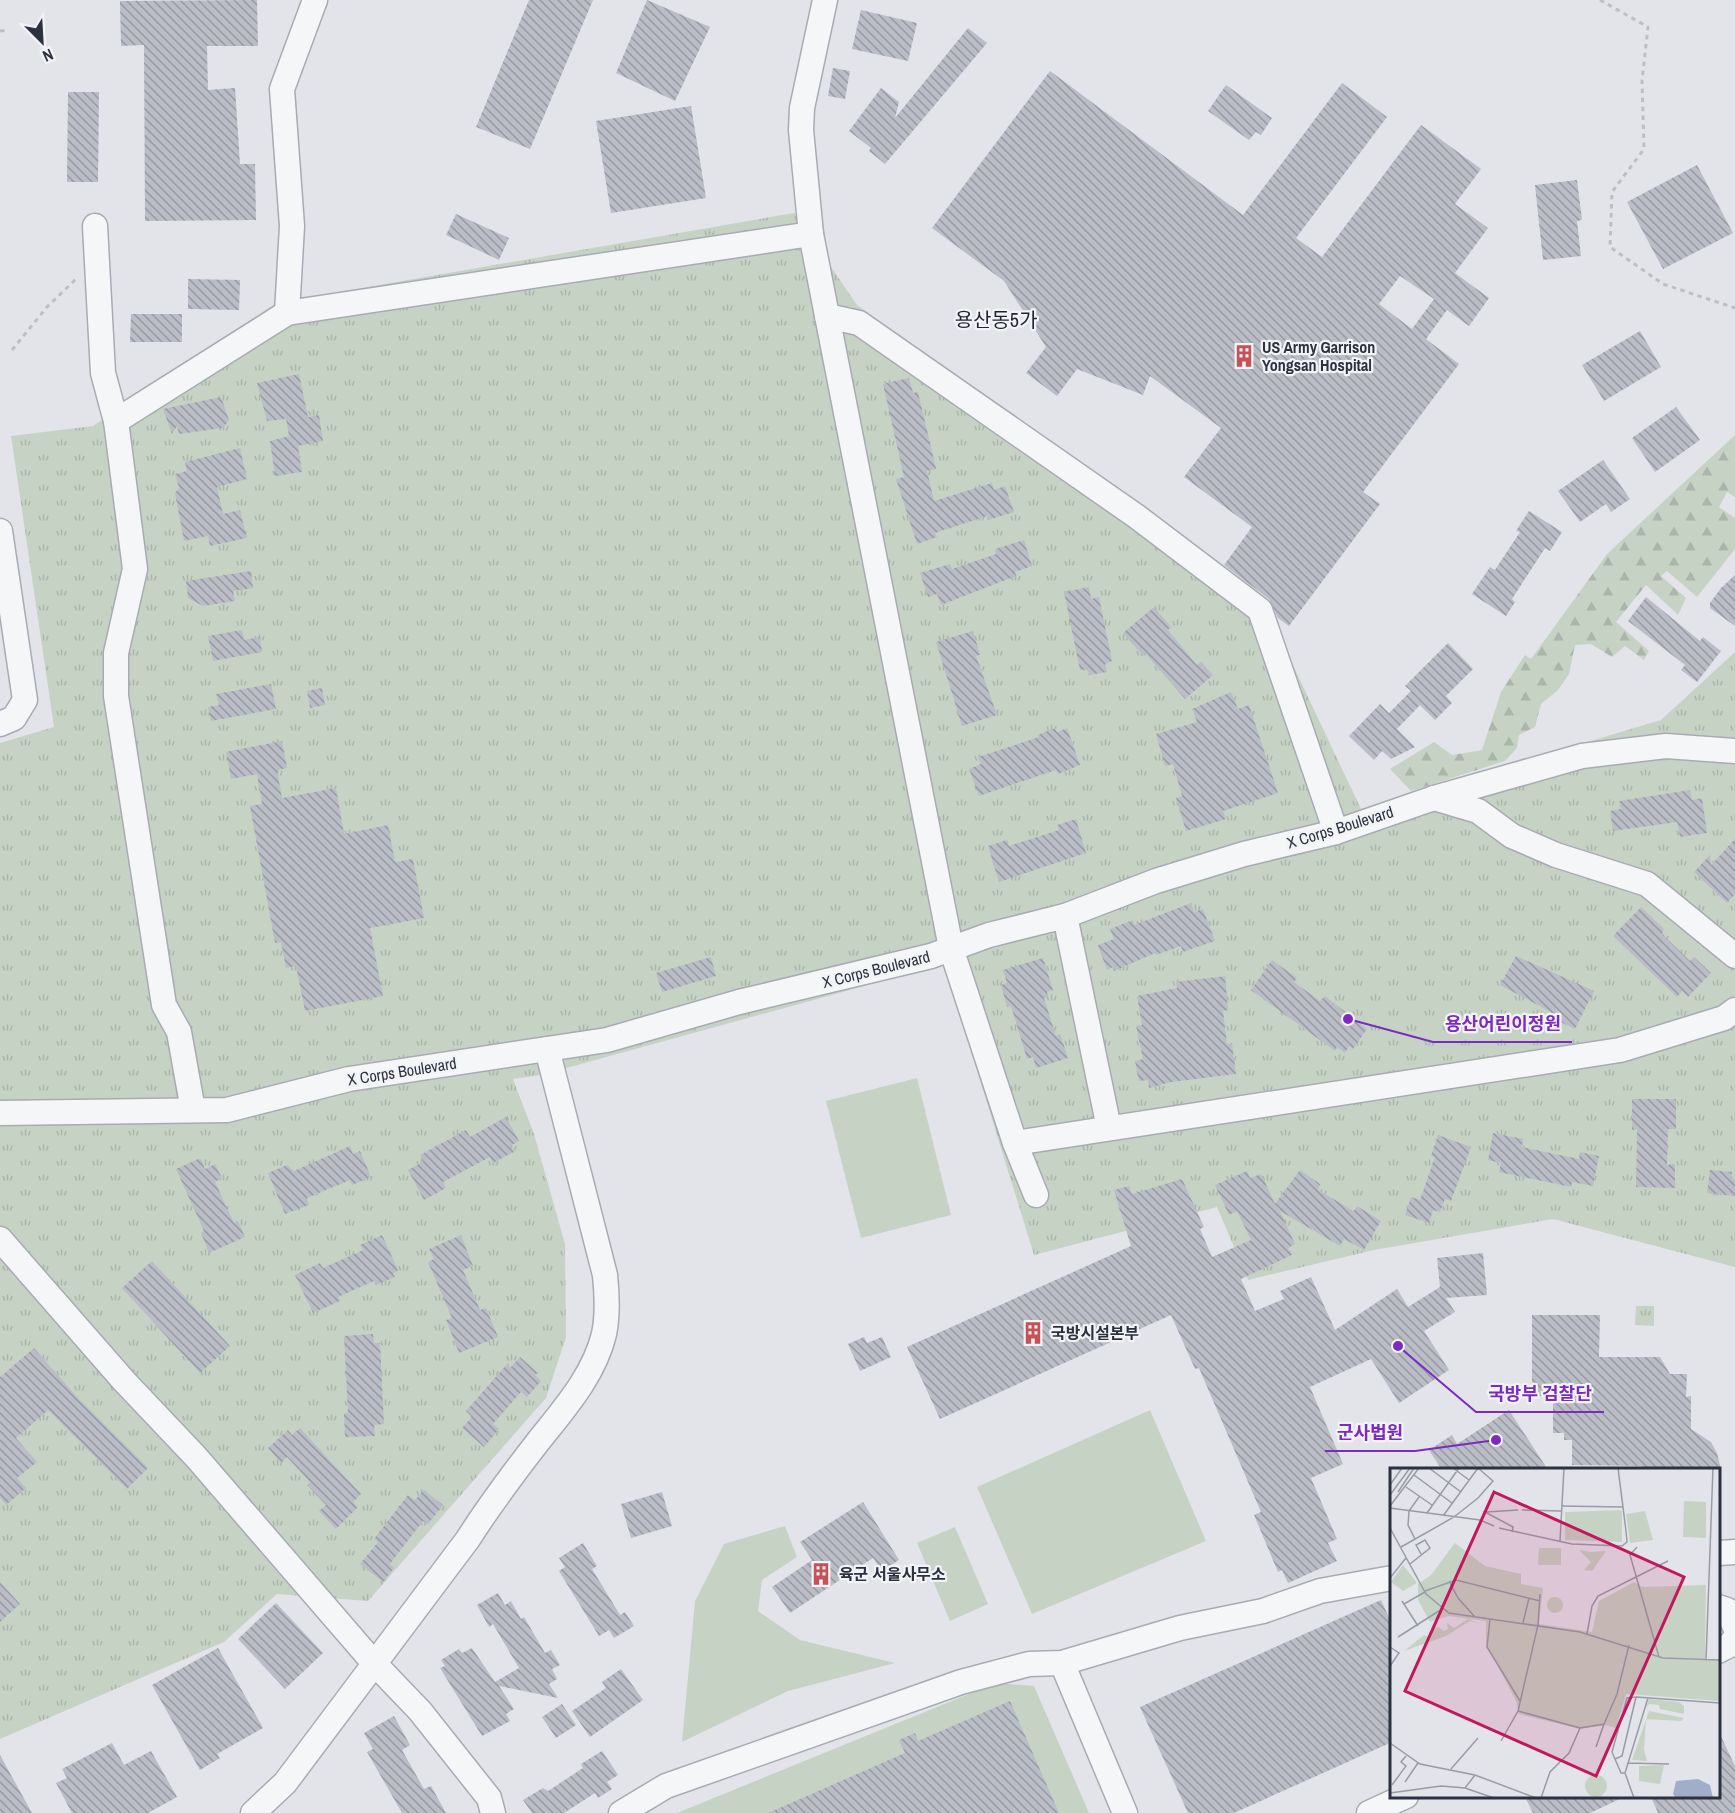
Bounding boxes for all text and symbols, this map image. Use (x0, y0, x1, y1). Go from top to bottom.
north arrow (12, 12, 72, 72)
text: N (39, 44, 57, 68)
district label: 용산동5가 (955, 306, 1037, 333)
place label: US Army Garrison Yongsan Hospital (1262, 336, 1375, 376)
building icon: US Army Garrison Yongsan Hospital (1231, 343, 1257, 369)
street label: X Corps Boulevard (1284, 800, 1396, 854)
street label: X Corps Boulevard (820, 945, 932, 993)
callout: 용산어린이정원 (1433, 1006, 1572, 1042)
text: 용산어린이정원 (1445, 1011, 1561, 1036)
street label: X Corps Boulevard (346, 1052, 458, 1090)
building icon: 국방시설본부 (1020, 1320, 1046, 1346)
place label: 국방시설본부 (1051, 1322, 1139, 1344)
callout: 국방부 검찰단 (1476, 1376, 1604, 1412)
text: 국방부 검찰단 (1488, 1381, 1592, 1406)
callout: 군사법원 (1325, 1415, 1415, 1451)
text: 군사법원 (1337, 1420, 1403, 1445)
inset map (1390, 1468, 1720, 1798)
building icon: 육군 서울사무소 (808, 1561, 834, 1587)
place label: 육군 서울사무소 (839, 1563, 946, 1585)

